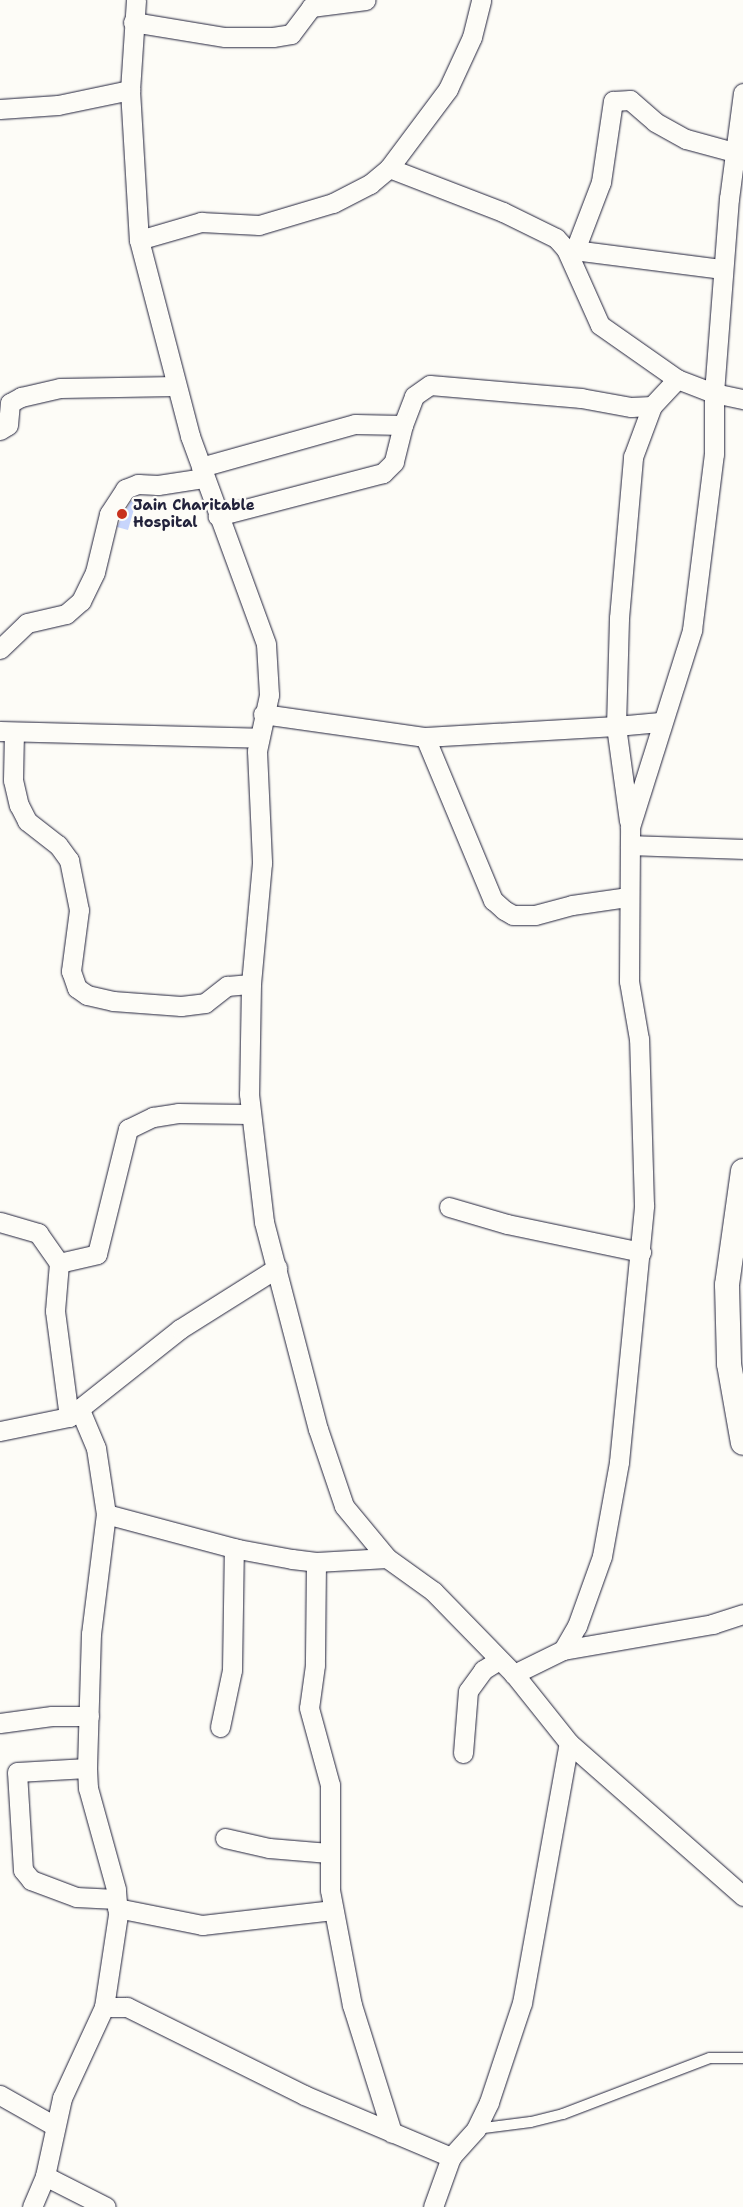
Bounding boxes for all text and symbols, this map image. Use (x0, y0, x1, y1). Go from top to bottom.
place label: Jain Charitable Hospital (133, 496, 255, 531)
marker: Jain Charitable Hospital (115, 507, 129, 521)

